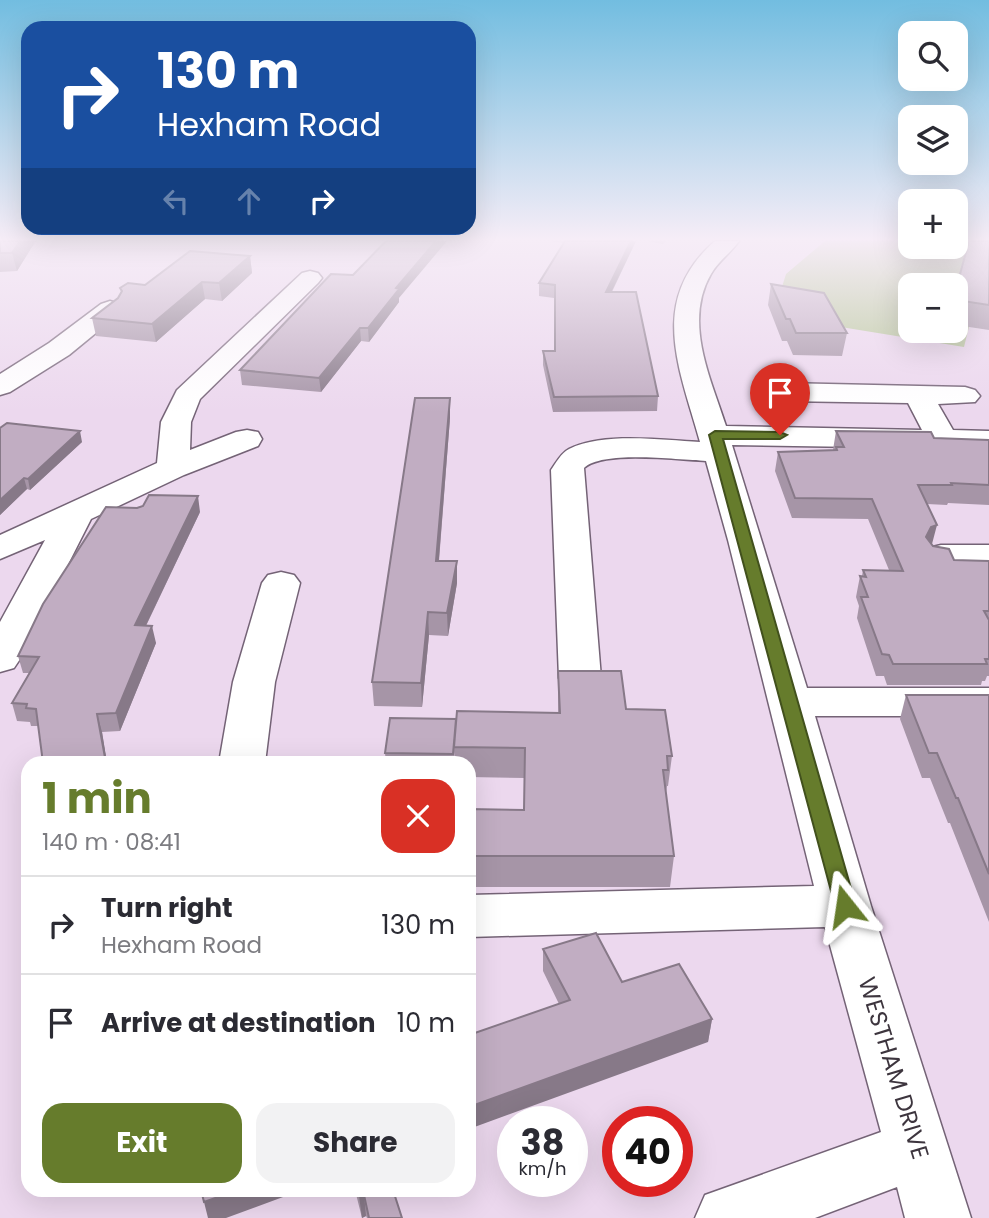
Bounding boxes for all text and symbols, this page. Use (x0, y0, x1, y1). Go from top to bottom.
map controls (898, 21, 968, 343)
button: search (898, 21, 968, 91)
text: 130 m (157, 37, 299, 105)
icon: right (42, 49, 133, 140)
text: Hexham Road (157, 102, 381, 147)
button: layers (898, 105, 968, 175)
icon: left (157, 182, 195, 220)
icon: ahead (230, 182, 268, 220)
icon: right (303, 182, 341, 220)
button: + (898, 189, 968, 259)
button: − (898, 273, 968, 343)
pin (750, 363, 810, 435)
icon: arrive (761, 374, 799, 412)
text: 1 min (42, 769, 152, 828)
button: close (381, 779, 455, 853)
text: 140 m · 08:41 (42, 826, 181, 858)
position arrow (808, 869, 882, 943)
text: Turn right (101, 890, 233, 926)
icon: right (42, 906, 80, 944)
text: 130 m (381, 907, 455, 943)
text: Hexham Road (101, 929, 262, 961)
street label: WESTHAM DRIVE (851, 973, 937, 1163)
icon: arrive (42, 1004, 80, 1042)
text: Arrive at destination (101, 1005, 376, 1041)
text: 10 m (397, 1005, 455, 1041)
button: Exit (42, 1103, 242, 1183)
button: Share (256, 1103, 455, 1183)
speed limit sign: 40 (602, 1106, 693, 1197)
text: 38 (521, 1118, 564, 1167)
text: km/h (519, 1156, 566, 1181)

